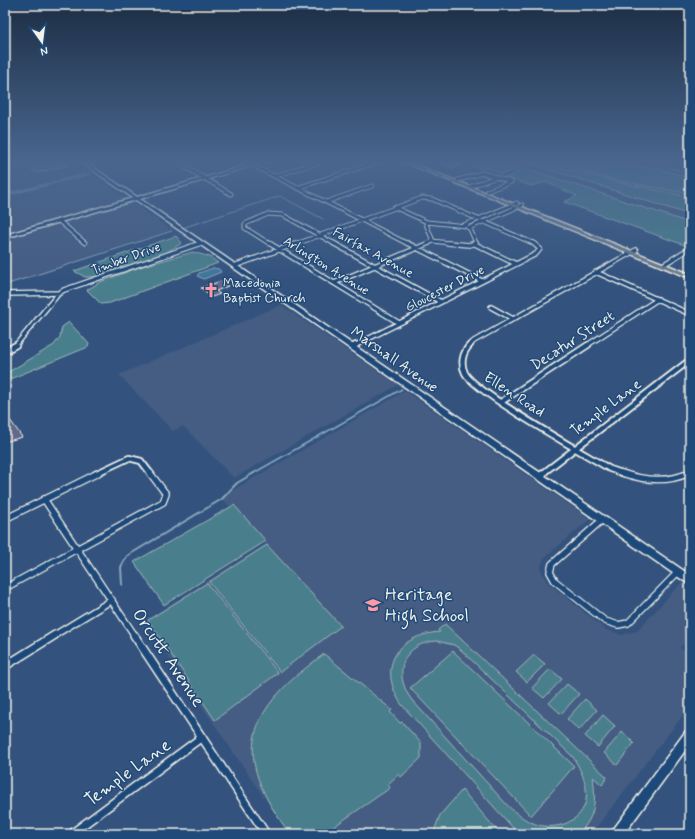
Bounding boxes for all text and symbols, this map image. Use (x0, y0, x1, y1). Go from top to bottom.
north arrow (22, 22, 62, 62)
text: N (39, 43, 49, 58)
street label: Fairfax Avenue (330, 224, 416, 282)
street label: Arlington Avenue (279, 233, 372, 301)
street label: Timber Drive (89, 239, 163, 279)
street label: Gloucester Drive (402, 262, 488, 316)
place label: Macedonia Baptist Church (223, 275, 306, 307)
church icon: Macedonia Baptist Church (202, 281, 220, 299)
street label: Decatur Street (527, 306, 619, 376)
street label: Marshall Avenue (346, 322, 442, 398)
street label: Ellen Road (480, 368, 548, 422)
street label: Temple Lane (566, 375, 646, 441)
place label: Heritage High School (385, 583, 469, 630)
school or university icon: Heritage High School (364, 596, 382, 614)
street label: Orcutt Avenue (126, 604, 210, 712)
street label: Temple Lane (80, 734, 176, 812)

